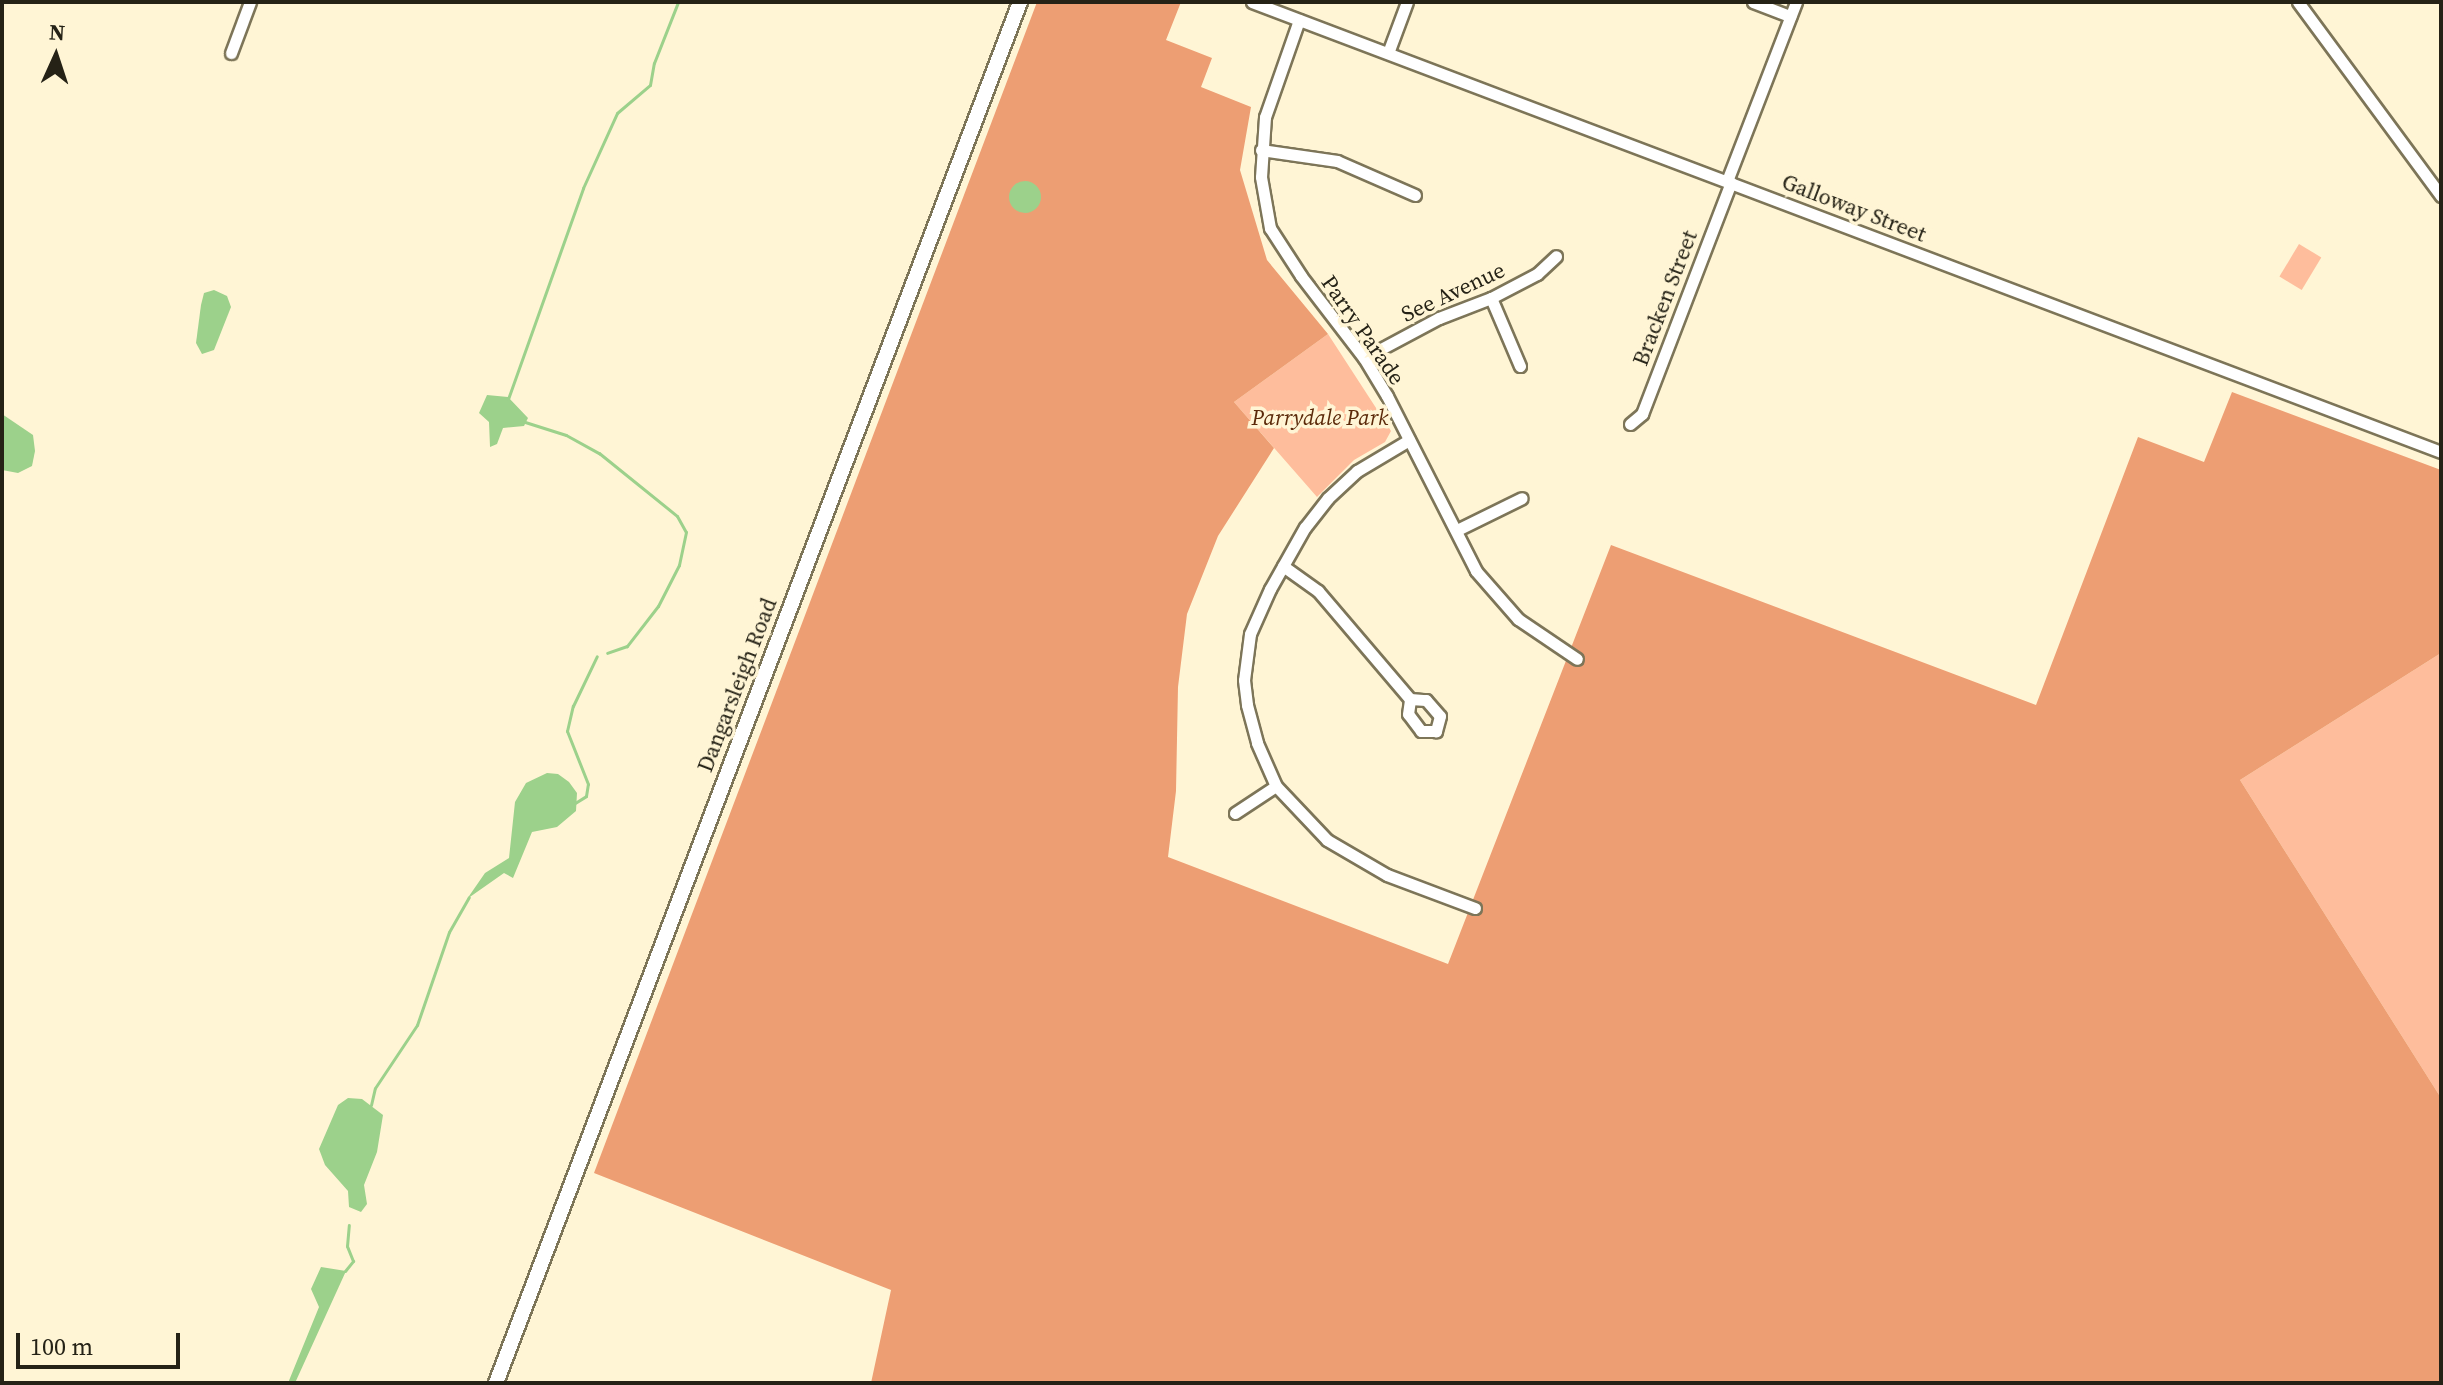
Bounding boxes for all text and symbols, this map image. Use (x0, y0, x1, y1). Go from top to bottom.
north arrow (16, 16, 96, 96)
text: N (48, 17, 66, 47)
street label: Galloway Street (1778, 168, 1930, 248)
street label: Bracken Street (1627, 227, 1703, 369)
street label: See Avenue (1397, 257, 1509, 327)
street label: Parry Parade (1316, 270, 1410, 390)
park label: Parrydale Park (1251, 405, 1389, 431)
street label: Dangarsleigh Road (692, 594, 782, 776)
scale bar (20, 1317, 184, 1367)
text: 100 m (30, 1330, 93, 1363)

